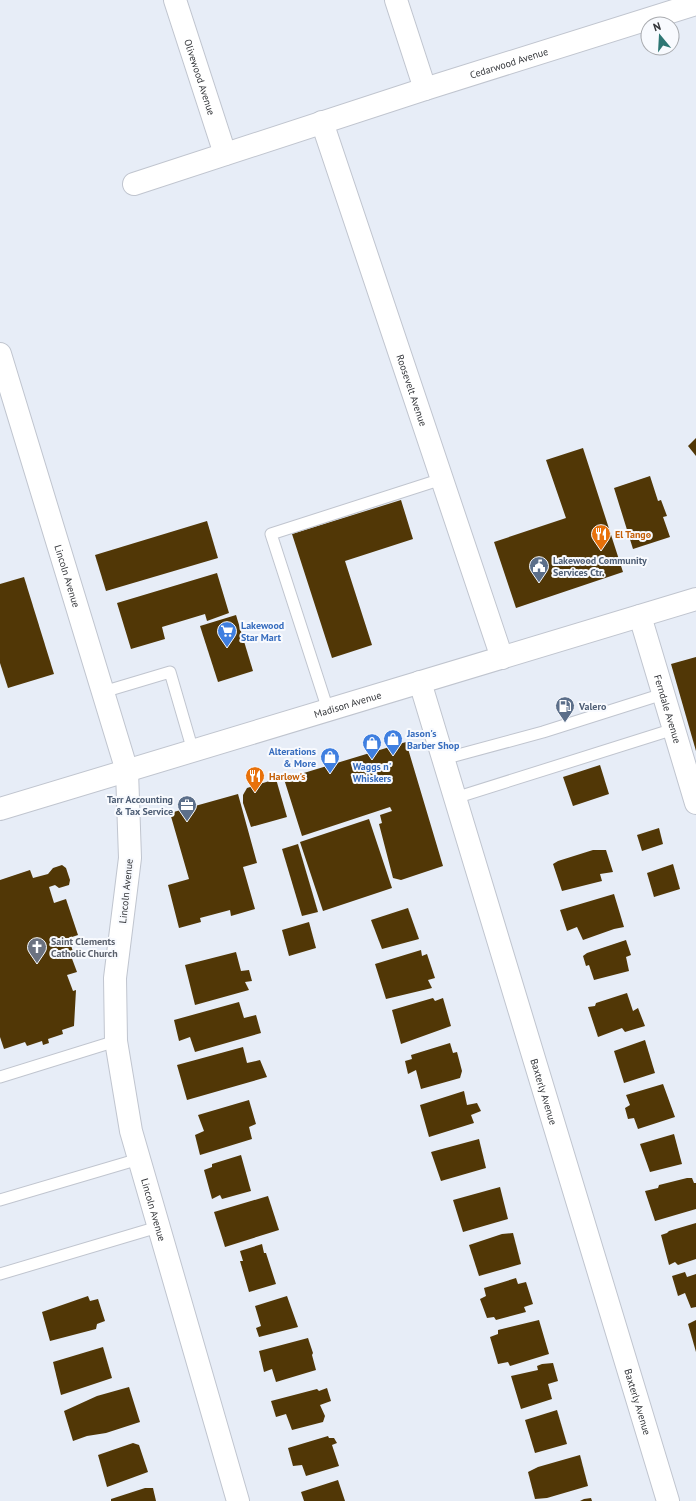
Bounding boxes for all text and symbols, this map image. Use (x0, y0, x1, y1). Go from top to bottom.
north arrow (640, 16, 680, 56)
text: N (651, 19, 663, 34)
street label: Olivewood Avenue (182, 37, 218, 117)
street label: Cedarwood Avenue (468, 44, 550, 81)
street label: Roosevelt Avenue (394, 353, 430, 428)
restaurant icon: El Tango (590, 523, 612, 551)
place label: El Tango (615, 528, 652, 541)
street label: Lincoln Avenue (52, 543, 83, 609)
place label: Lakewood Community Services Ctr. (553, 554, 647, 579)
public building icon: Lakewood Community Services Ctr. (528, 555, 550, 583)
place label: Lakewood Star Mart (241, 619, 284, 644)
supermarket icon: Lakewood Star Mart (216, 620, 238, 648)
street label: Ferndale Avenue (651, 673, 684, 745)
street label: Madison Avenue (312, 688, 383, 720)
fuel station icon: Valero (554, 695, 576, 723)
place label: Valero (578, 700, 607, 713)
place label: Jason's Barber Shop (406, 727, 460, 752)
shop icon: Jason's Barber Shop (382, 728, 404, 756)
shop icon: Waggs n' Whiskers (361, 732, 383, 760)
place label: Alterations & More (269, 745, 316, 770)
shop icon: Alterations & More (319, 746, 341, 774)
place label: Waggs n' Whiskers (353, 760, 392, 785)
restaurant icon: Harlow's (244, 765, 266, 793)
place label: Harlow's (269, 770, 305, 783)
place label: Tarr Accounting & Tax Service (107, 793, 173, 818)
office icon: Tarr Accounting & Tax Service (176, 794, 198, 822)
street label: Lincoln Avenue (116, 858, 136, 924)
place label: Saint Clements Catholic Church (51, 935, 118, 960)
church icon: Saint Clements Catholic Church (26, 936, 48, 964)
street label: Baxterly Avenue (528, 1057, 560, 1126)
street label: Lincoln Avenue (138, 1177, 169, 1243)
street label: Baxterly Avenue (622, 1367, 654, 1436)

